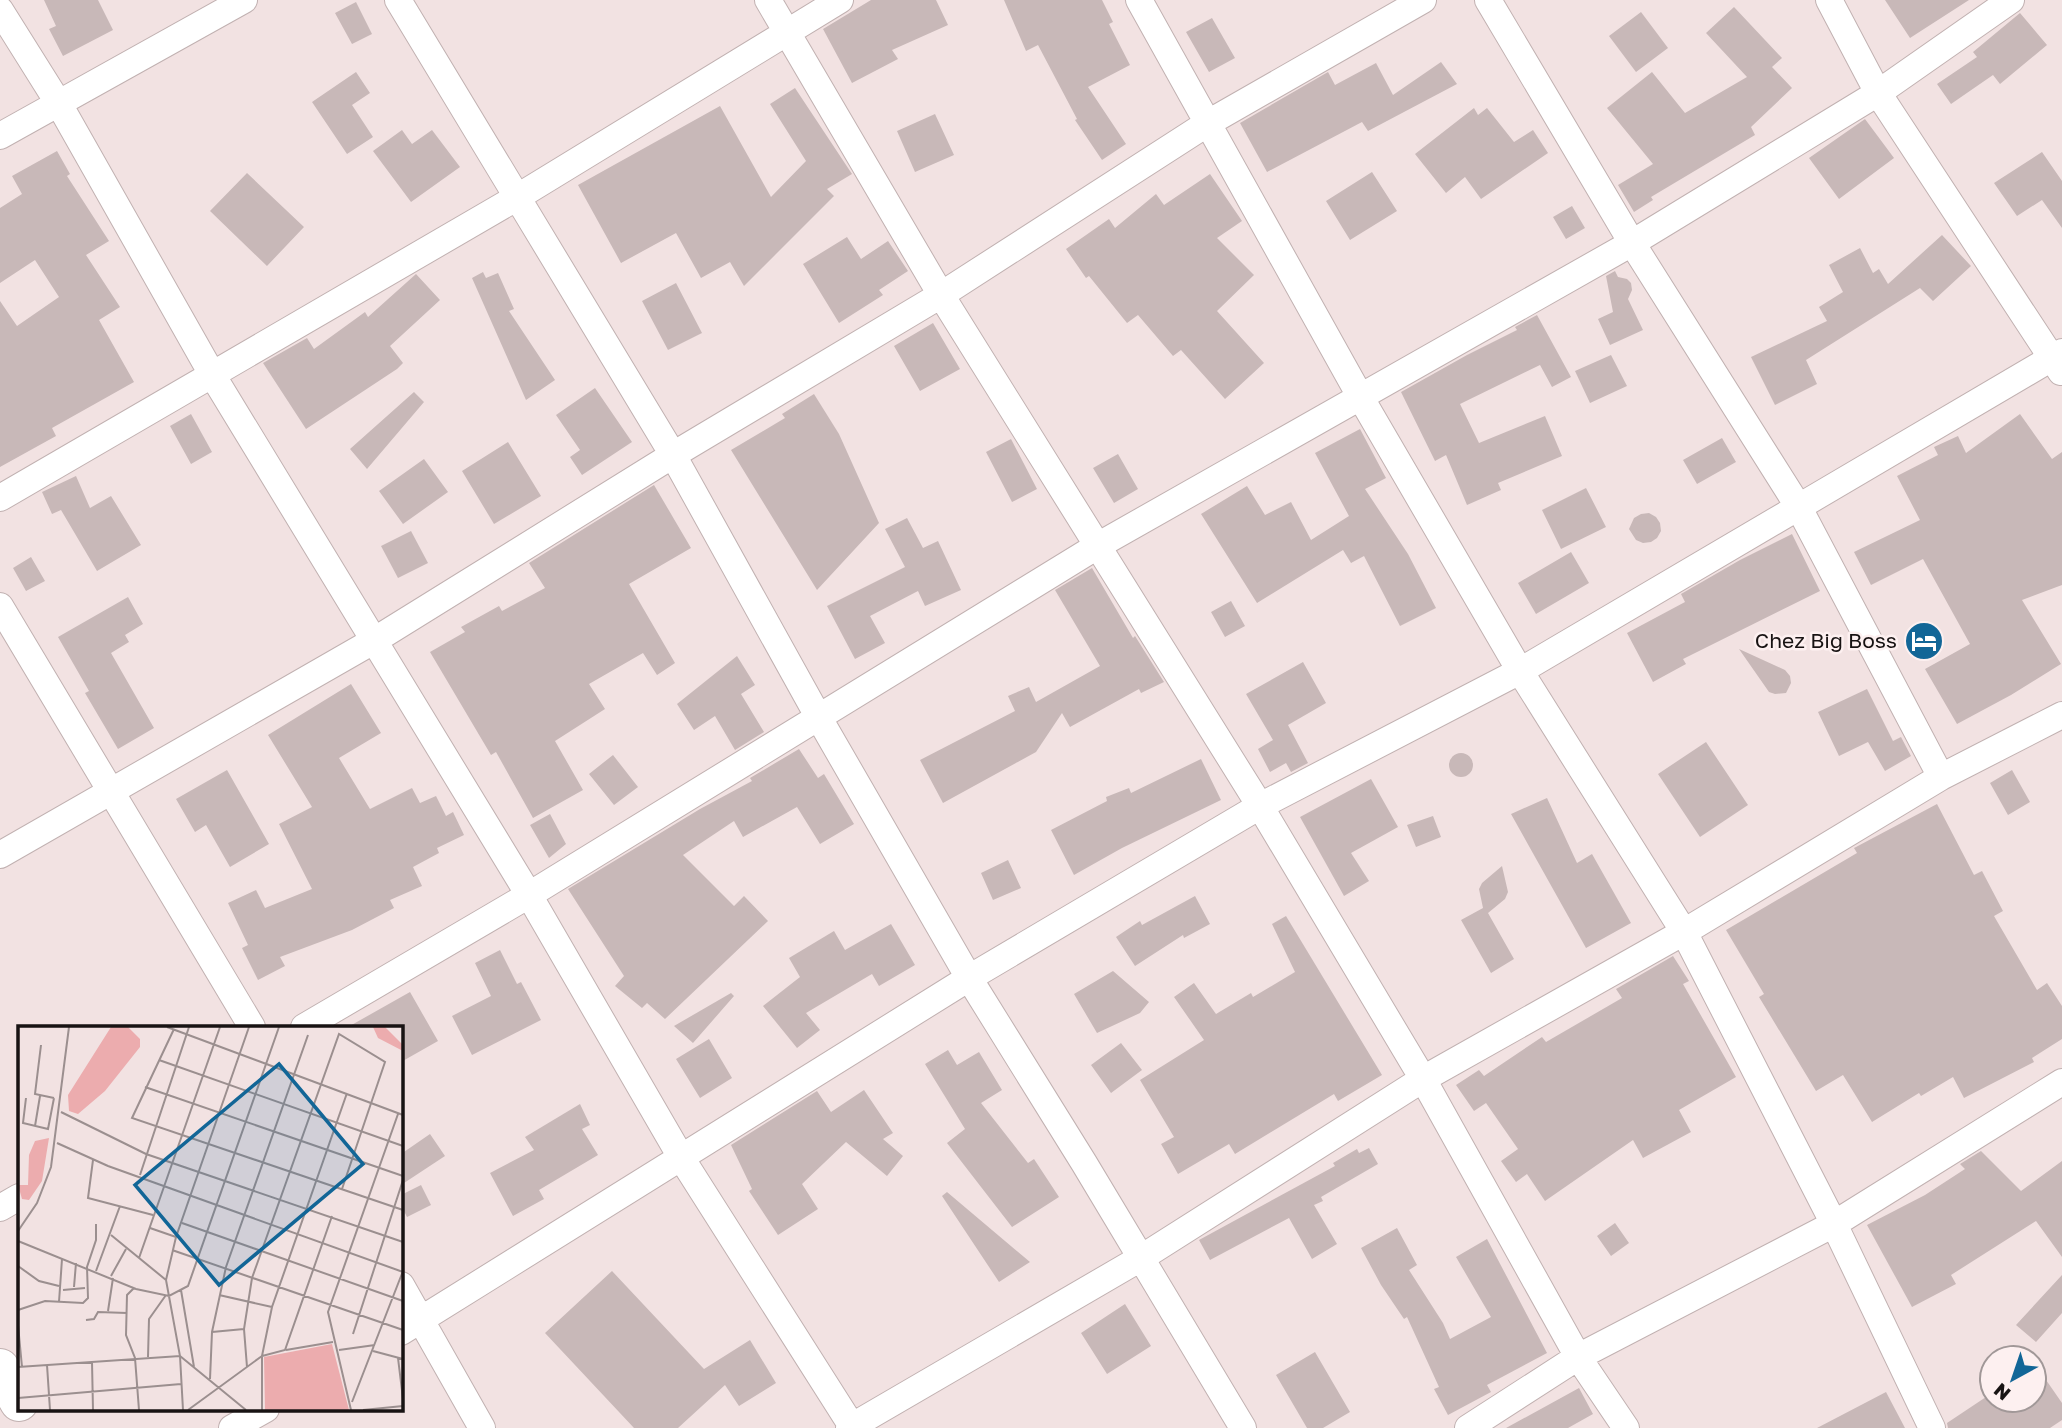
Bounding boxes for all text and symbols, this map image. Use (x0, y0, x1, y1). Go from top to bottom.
hotel icon: Chez Big Boss (1903, 620, 1945, 662)
place label: Chez Big Boss (1755, 627, 1897, 653)
inset map (18, 1026, 402, 1410)
north arrow (1978, 1344, 2048, 1414)
text: N (1989, 1379, 2015, 1406)

